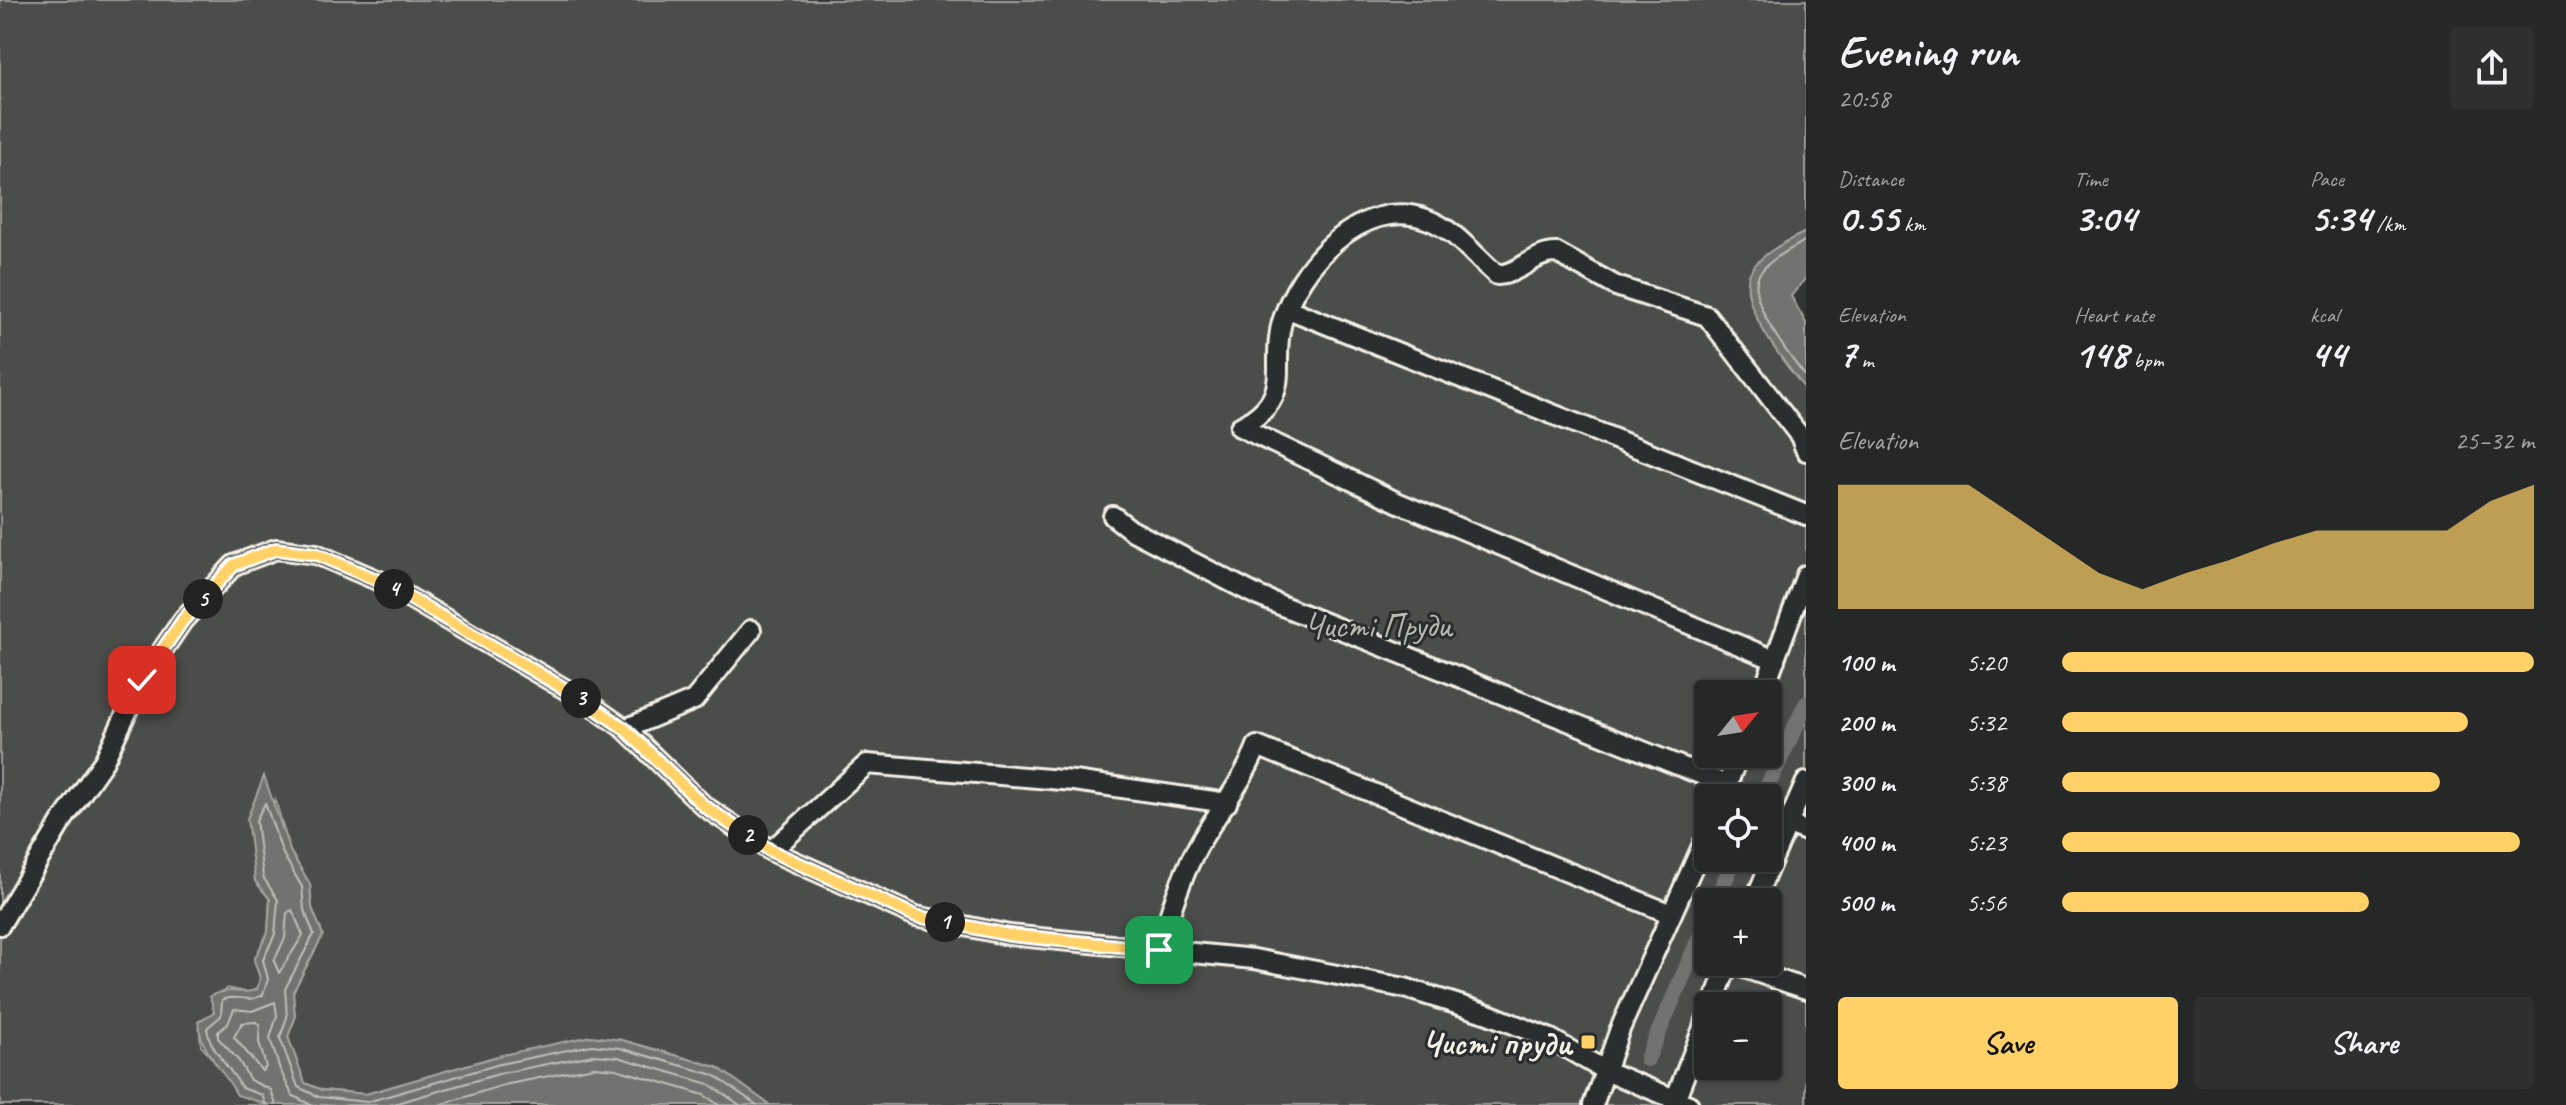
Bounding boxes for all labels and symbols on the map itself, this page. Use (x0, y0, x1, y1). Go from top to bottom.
pin: 4 (374, 569, 414, 609)
pin: 5 (183, 579, 223, 619)
park label: Чисті Пруди (1304, 604, 1454, 647)
pin (108, 646, 176, 714)
pin: 3 (561, 678, 601, 718)
north arrow (1694, 680, 1782, 768)
pin: 2 (728, 815, 768, 855)
pin: 1 (925, 902, 965, 942)
pin (1125, 916, 1193, 984)
place label: Чисті пруди (1421, 1021, 1573, 1064)
marker: Чисті пруди (1579, 1033, 1597, 1051)

